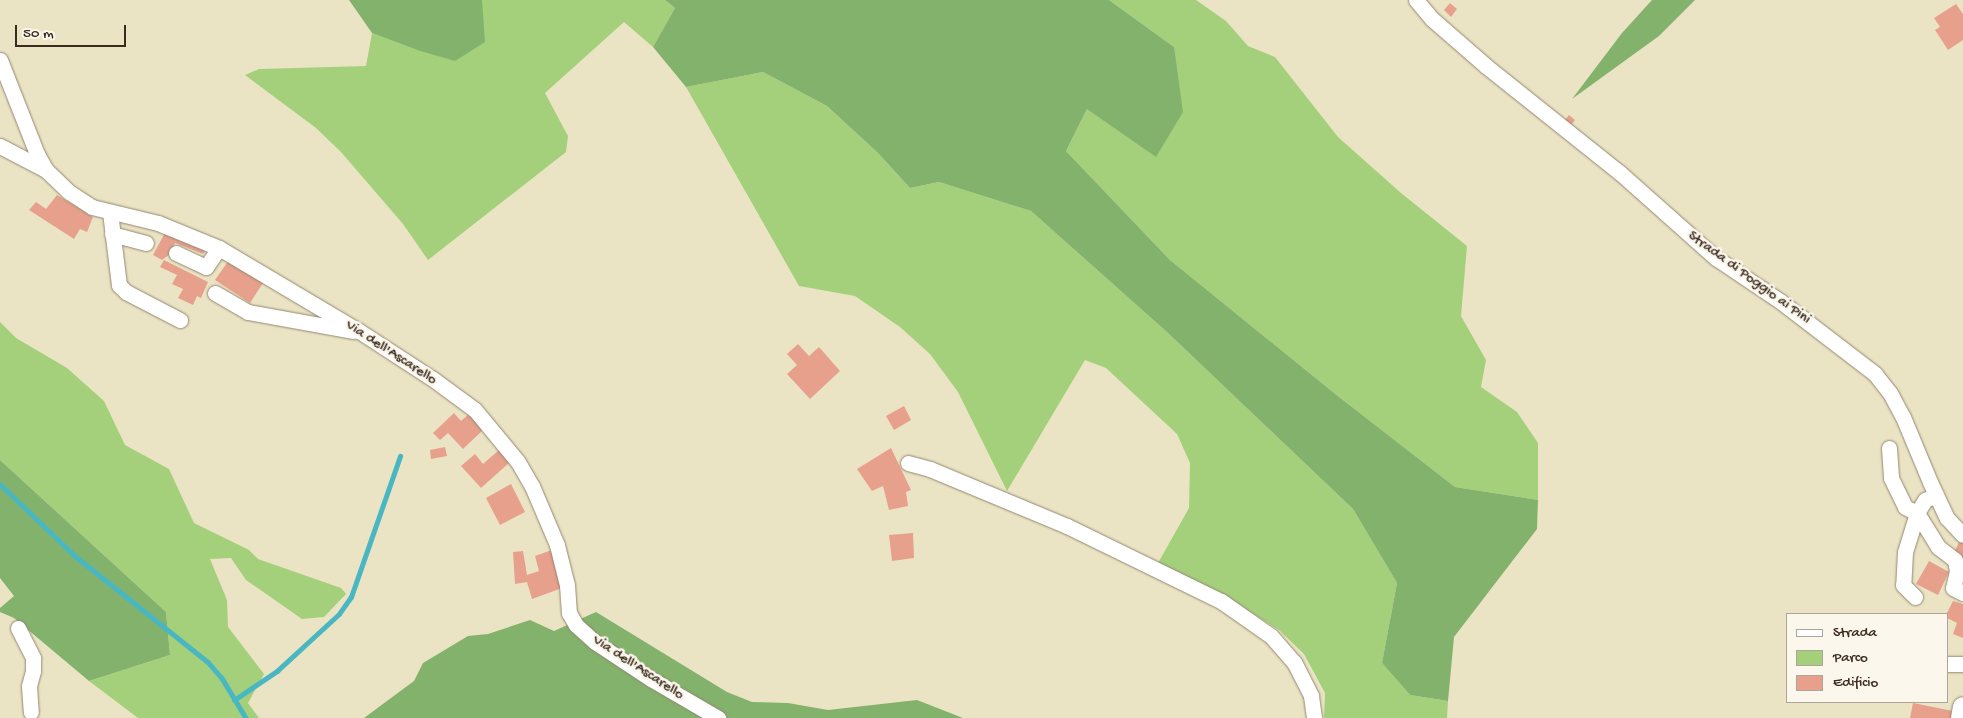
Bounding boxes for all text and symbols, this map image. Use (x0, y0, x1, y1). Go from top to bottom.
scale bar (18, 15, 129, 47)
text: 50 m (23, 25, 54, 43)
street label: Strada di Poggio ai Pini (1684, 227, 1814, 329)
street label: Via dell'Ascarello (342, 317, 440, 389)
legend (1786, 613, 1948, 703)
text: Strada (1833, 624, 1877, 642)
street label: Via dell'Ascarello (589, 632, 687, 704)
text: Parco (1833, 649, 1868, 667)
text: Edificio (1833, 674, 1878, 692)

